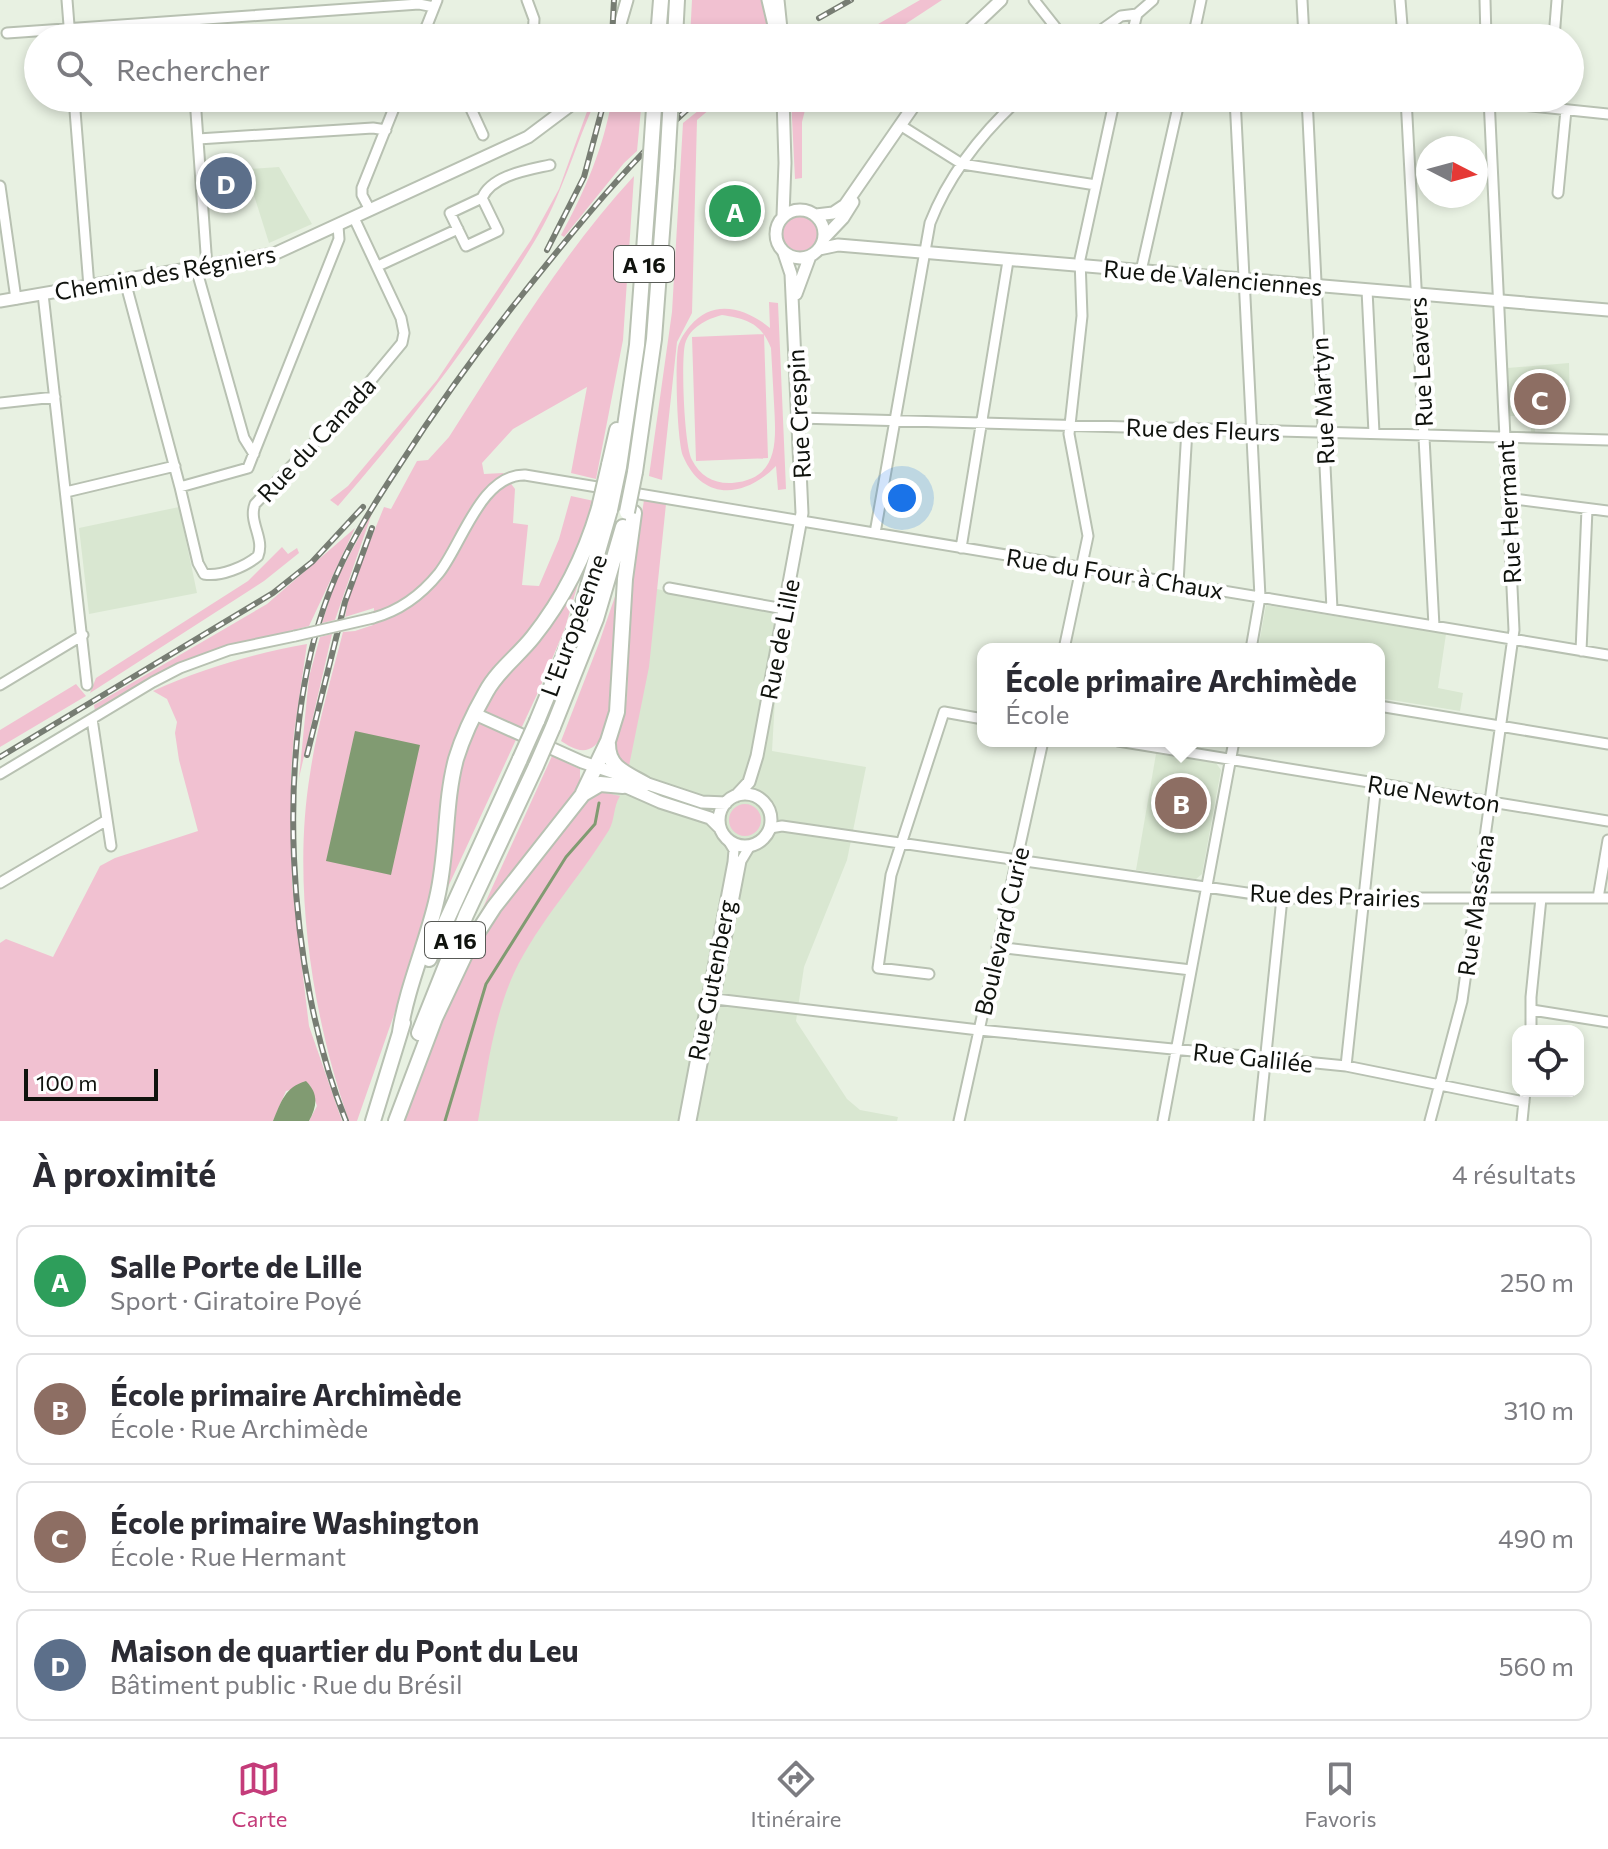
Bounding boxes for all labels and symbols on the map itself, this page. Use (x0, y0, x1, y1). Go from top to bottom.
north arrow (1416, 136, 1488, 208)
pin: D (200, 153, 252, 213)
pin: A (709, 181, 761, 241)
street label: Chemin des Régniers (52, 238, 278, 306)
road number: A 16 (614, 246, 674, 282)
street label: Rue de Valenciennes (1102, 253, 1324, 301)
street label: Rue Leavers (1402, 296, 1438, 428)
street label: Rue Martyn (1304, 337, 1340, 465)
street label: Rue Crespin (780, 348, 816, 480)
pin: C (1514, 369, 1566, 429)
street label: Rue du Canada (251, 371, 381, 507)
street label: Rue des Fleurs (1125, 412, 1281, 446)
street label: Rue Hermant (1490, 439, 1526, 585)
your location (882, 478, 922, 518)
street label: Rue du Four à Chaux (1004, 542, 1226, 605)
street label: L'Européenne (534, 550, 612, 700)
street label: Rue de Lille (753, 576, 805, 702)
street label: Rue Newton (1366, 768, 1502, 818)
pin: B (1155, 773, 1207, 833)
street label: Rue Masséna (1451, 832, 1499, 978)
street label: Boulevard Curie (968, 844, 1034, 1018)
street label: Rue des Prairies (1249, 878, 1421, 912)
street label: Rue Gutenberg (681, 897, 741, 1063)
road number: A 16 (425, 922, 485, 958)
street label: Rue Galilée (1192, 1036, 1314, 1078)
scale bar (24, 1065, 158, 1101)

